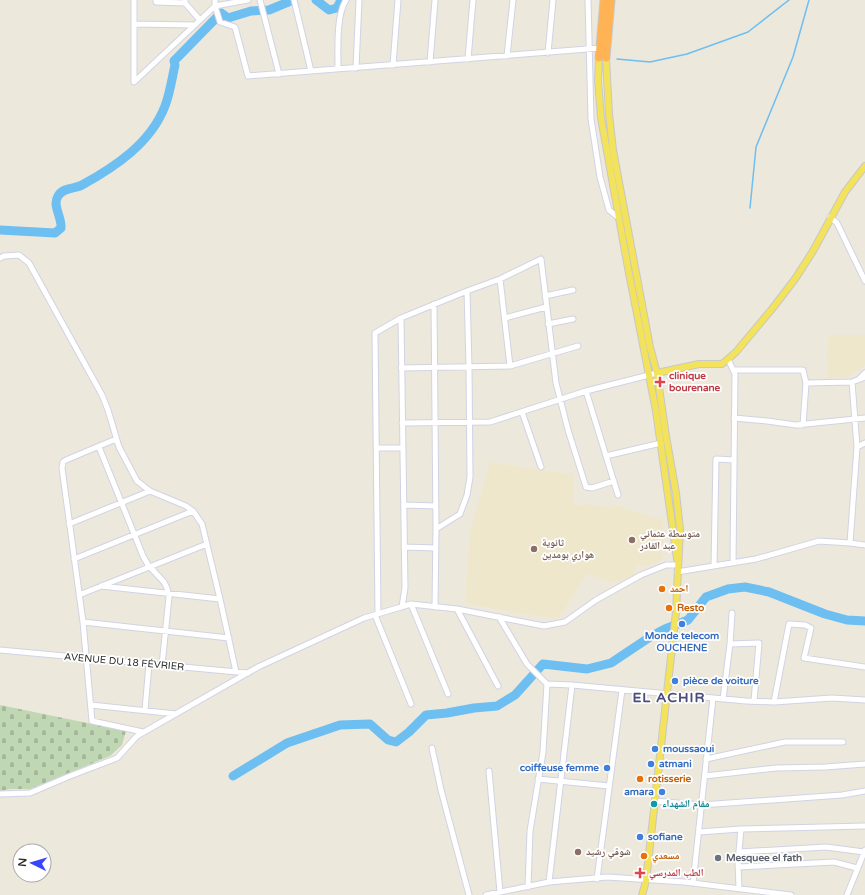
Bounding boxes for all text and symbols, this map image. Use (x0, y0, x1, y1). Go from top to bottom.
place label: clinique bourenane (669, 370, 721, 394)
marker: clinique bourenane (654, 376, 666, 388)
place label: متوسطة عثماني عبد القادر (639, 528, 700, 552)
marker: متوسطة عثماني عبد القادر (627, 535, 637, 545)
place label: ثانوية هواري بومدين (542, 537, 594, 562)
marker: ثانوية هواري بومدين (529, 544, 539, 554)
place label: احمد (670, 583, 688, 595)
marker: احمد (657, 584, 667, 594)
place label: Resto (677, 602, 704, 614)
marker: Resto (664, 603, 674, 613)
marker: Monde telecom OUCHENE (677, 619, 687, 629)
place label: Monde telecom OUCHENE (645, 630, 719, 654)
street label: AVENUE DU 18 FÉVRIER (63, 651, 185, 673)
place label: pièce de voiture (683, 675, 759, 687)
marker: pièce de voiture (670, 676, 680, 686)
district label: EL ACHIR (632, 689, 706, 706)
place label: moussaoui (663, 743, 715, 755)
marker: moussaoui (650, 744, 660, 754)
place label: atmani (659, 758, 692, 770)
marker: atmani (646, 759, 656, 769)
place label: coiffeuse femme (520, 762, 599, 774)
marker: coiffeuse femme (602, 763, 612, 773)
place label: rotisserie (648, 773, 692, 785)
marker: rotisserie (635, 774, 645, 784)
place label: amara (624, 786, 654, 798)
marker: amara (657, 787, 667, 797)
place label: مقام الشهداء (662, 798, 710, 810)
marker: مقام الشهداء (649, 799, 659, 809)
place label: sofiane (648, 831, 683, 843)
marker: sofiane (635, 832, 645, 842)
north arrow (12, 843, 52, 883)
place label: شوقي رشيد (586, 846, 631, 859)
marker: شوقي رشيد (573, 847, 583, 857)
place label: مسعدي (652, 850, 680, 863)
marker: مسعدي (639, 851, 649, 861)
place label: Mesquee el fath (726, 852, 802, 864)
marker: Mesquee el fath (713, 853, 723, 863)
text: N (16, 857, 29, 867)
marker: الطب المدرسي (634, 867, 646, 879)
place label: الطب المدرسي (649, 867, 704, 880)

